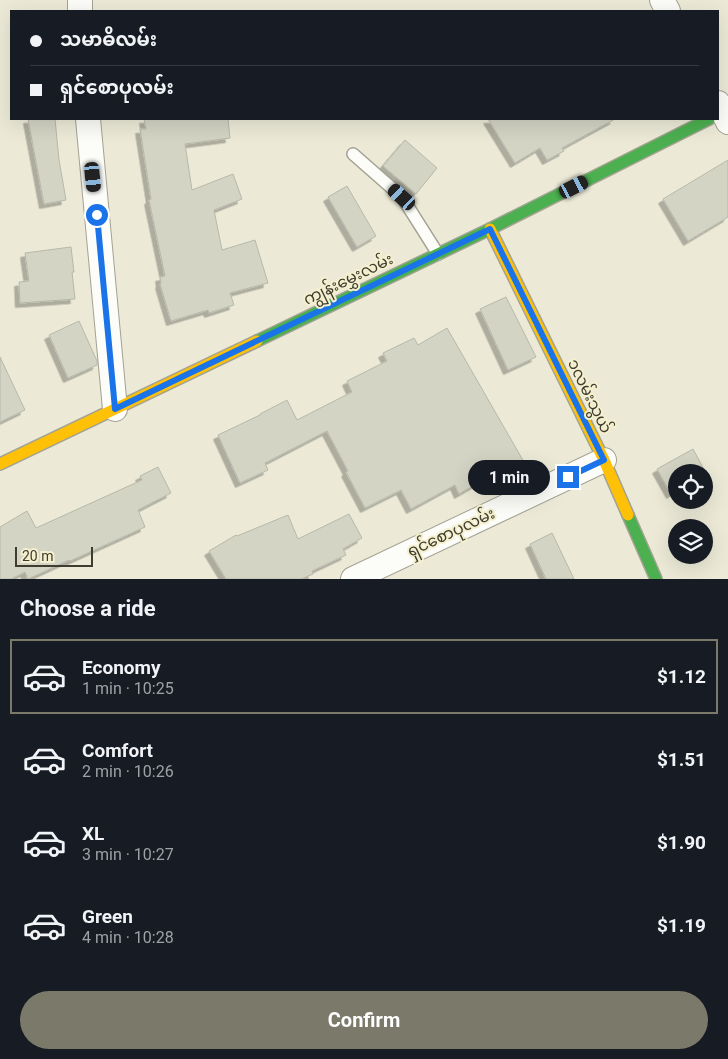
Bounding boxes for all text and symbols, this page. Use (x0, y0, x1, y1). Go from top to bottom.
text: သမာဓိလမ်း (60, 28, 157, 51)
text: ရှင်စောပုလမ်း (60, 76, 174, 99)
car (83, 161, 102, 193)
car (557, 174, 590, 200)
car (385, 181, 418, 213)
route start (86, 204, 108, 226)
street label: ကျွန်းမွှေးလမ်း (299, 247, 399, 314)
street label: ၁လမ်းသွယ် (560, 355, 618, 438)
callout: 1 min (468, 460, 550, 494)
map controls (668, 464, 713, 564)
button: locate (668, 464, 713, 509)
route end (557, 466, 579, 488)
text: 1 min (489, 468, 529, 487)
street label: ရှင်စောပုလမ်း (403, 502, 500, 565)
button: layers (668, 519, 713, 564)
scale bar (15, 544, 92, 567)
text: 20 m (22, 548, 54, 564)
text: Choose a ride (20, 596, 156, 621)
icon: car (22, 654, 67, 699)
text: Economy (82, 656, 161, 679)
text: $1.12 (657, 665, 706, 688)
text: 1 min · 10:25 (82, 679, 174, 698)
icon: car (22, 737, 67, 782)
text: Comfort (82, 739, 153, 762)
text: $1.51 (657, 748, 706, 771)
text: 2 min · 10:26 (82, 762, 174, 781)
icon: car (22, 820, 67, 865)
text: XL (82, 822, 104, 845)
text: $1.90 (657, 831, 706, 854)
text: 3 min · 10:27 (82, 845, 174, 864)
icon: car (22, 903, 67, 948)
text: Green (82, 905, 133, 928)
text: $1.19 (657, 914, 706, 937)
text: 4 min · 10:28 (82, 928, 174, 947)
button: Confirm (20, 991, 708, 1049)

